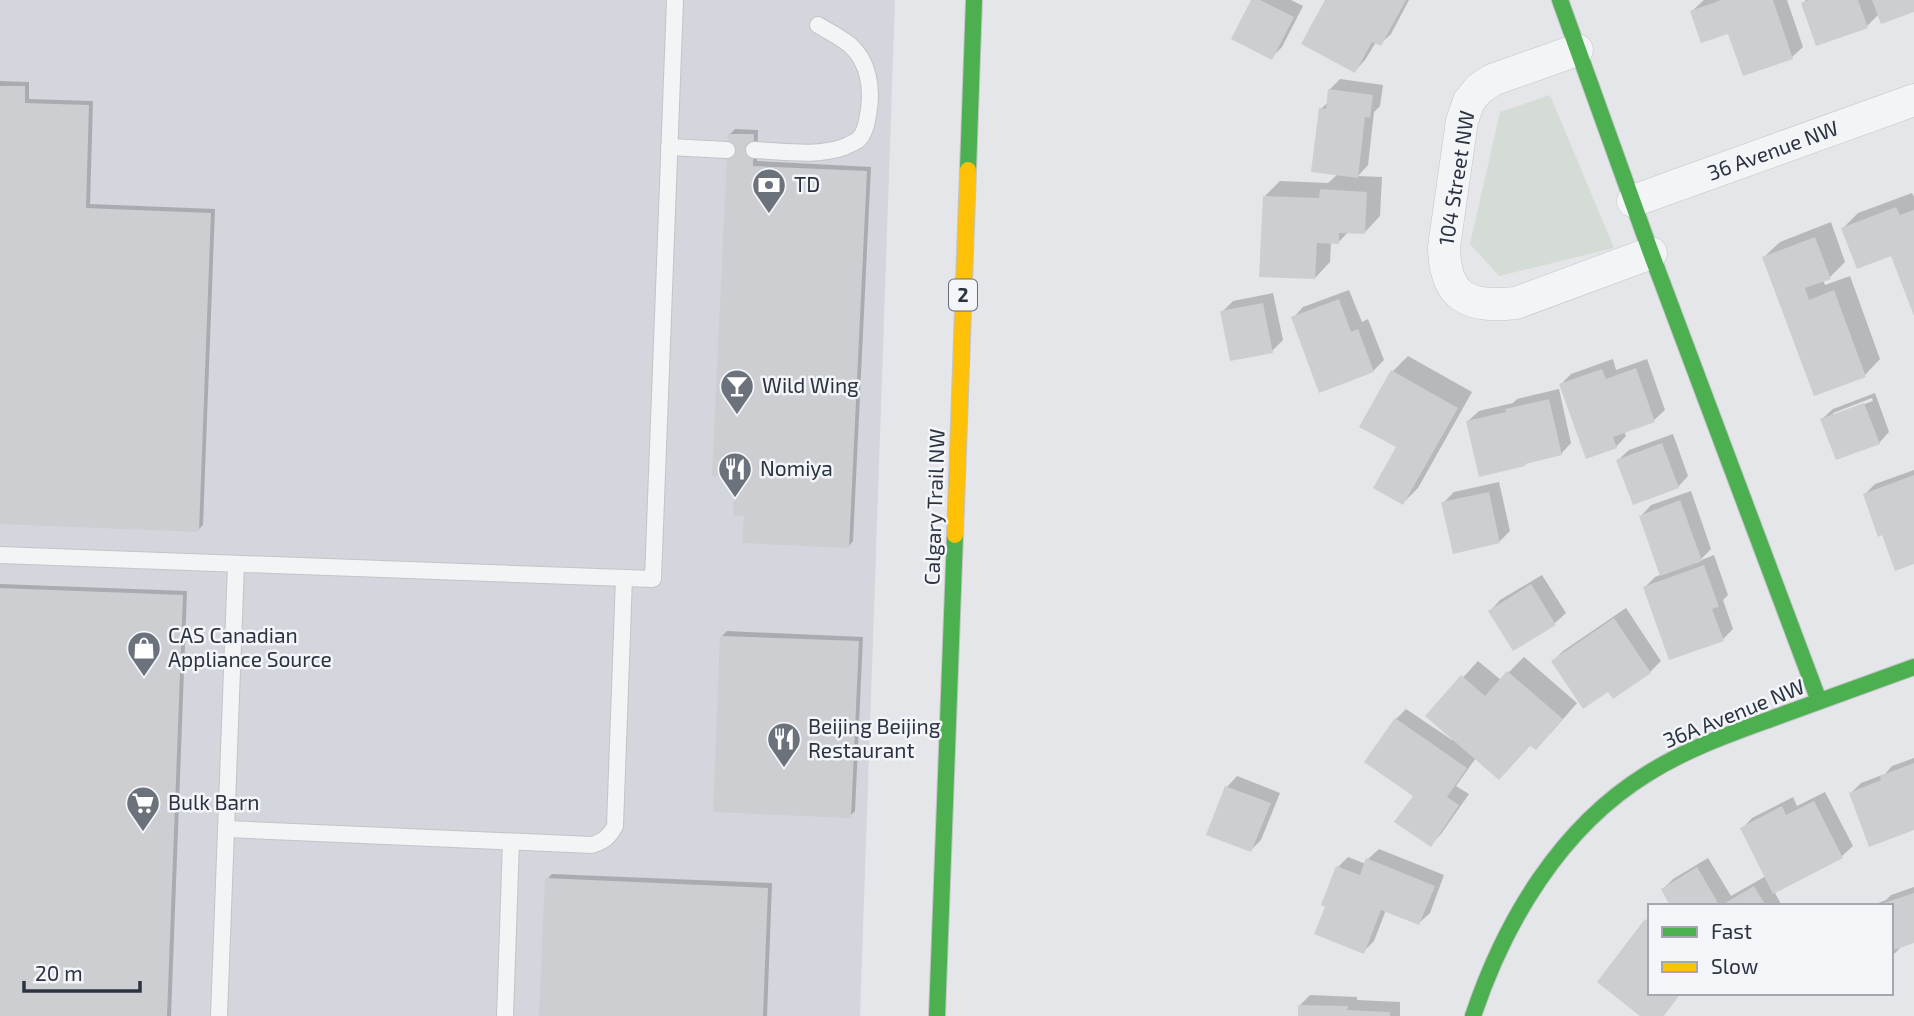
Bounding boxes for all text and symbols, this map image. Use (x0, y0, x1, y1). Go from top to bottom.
street label: 104 Street NW (1433, 108, 1479, 247)
street label: 36 Avenue NW (1704, 114, 1842, 185)
bank icon: TD (750, 166, 788, 215)
place label: TD (794, 171, 820, 196)
road number: 2 (949, 280, 977, 310)
bar icon: Wild Wing (718, 367, 756, 416)
place label: Wild Wing (762, 372, 859, 397)
street label: Calgary Trail NW (918, 428, 949, 586)
restaurant icon: Nomiya (716, 450, 754, 499)
place label: Nomiya (760, 455, 833, 480)
place label: CAS Canadian Appliance Source (168, 622, 332, 671)
shop icon: CAS Canadian Appliance Source (125, 629, 163, 678)
street label: 36A Avenue NW (1659, 673, 1808, 752)
place label: Beijing Beijing Restaurant (808, 713, 941, 762)
restaurant icon: Beijing Beijing Restaurant (765, 720, 803, 769)
supermarket icon: Bulk Barn (124, 784, 162, 833)
place label: Bulk Barn (168, 789, 260, 814)
legend (1648, 904, 1893, 995)
text: Fast (1711, 918, 1752, 943)
scale bar (24, 950, 140, 994)
text: Slow (1711, 953, 1758, 978)
text: 20 m (35, 960, 83, 985)

